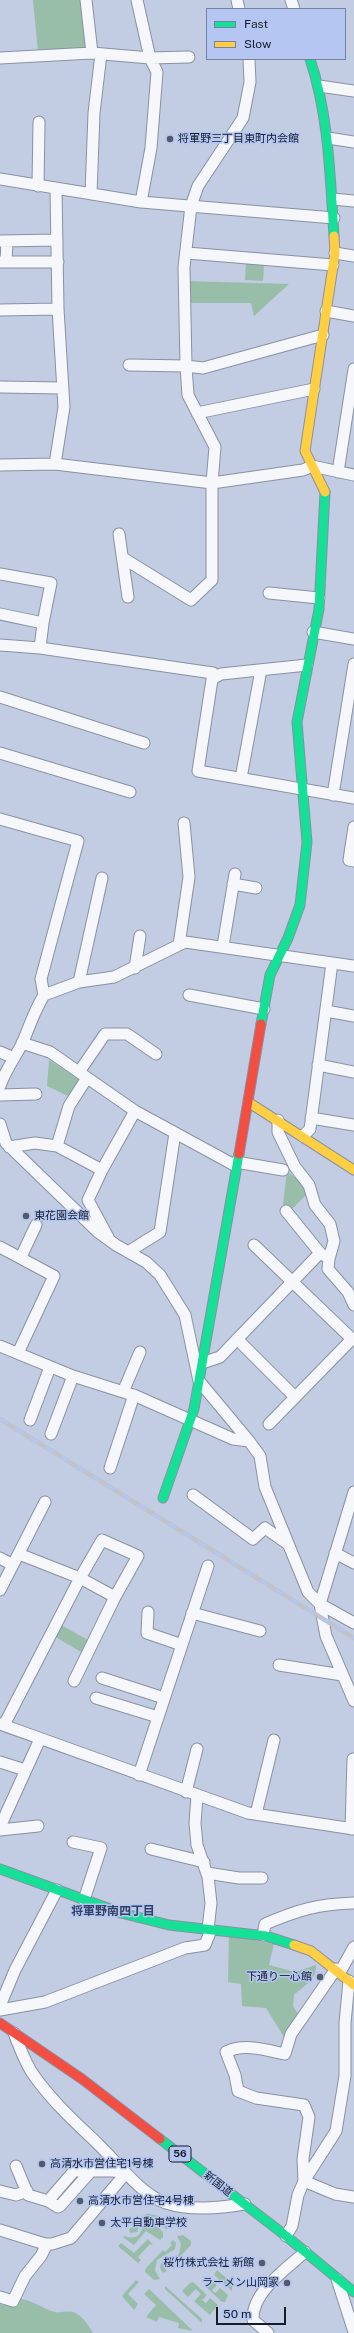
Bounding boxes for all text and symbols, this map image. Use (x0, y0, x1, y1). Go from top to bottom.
legend (206, 8, 346, 60)
text: Fast (244, 17, 268, 31)
text: Slow (244, 37, 271, 51)
place label: 将軍野三丁目東町内会館 (178, 132, 299, 146)
marker: 将軍野三丁目東町内会館 (165, 134, 175, 144)
place label: 東花園会館 (34, 1209, 89, 1223)
marker: 東花園会館 (21, 1211, 31, 1221)
district label: 将軍野南四丁目 (71, 1904, 155, 1918)
place label: 下通り一心館 (246, 1970, 312, 1984)
marker: 下通り一心館 (315, 1972, 325, 1982)
road number: 56 (169, 2146, 191, 2162)
place label: 高清水市営住宅1号棟 (50, 2157, 153, 2171)
marker: 高清水市営住宅1号棟 (37, 2159, 47, 2169)
street label: 新国道 (201, 2169, 235, 2199)
place label: 高清水市営住宅4号棟 (88, 2194, 194, 2208)
marker: 高清水市営住宅4号棟 (75, 2196, 85, 2206)
place label: 太平自動車学校 (110, 2216, 187, 2230)
marker: 太平自動車学校 (97, 2218, 107, 2228)
place label: 桜竹株式会社 新館 (163, 2256, 254, 2270)
marker: 桜竹株式会社 新館 (257, 2258, 267, 2268)
place label: ラーメン山岡家 (202, 2276, 279, 2290)
marker: ラーメン山岡家 (282, 2278, 292, 2288)
scale bar (218, 2299, 288, 2325)
text: 50 m (223, 2307, 251, 2321)

